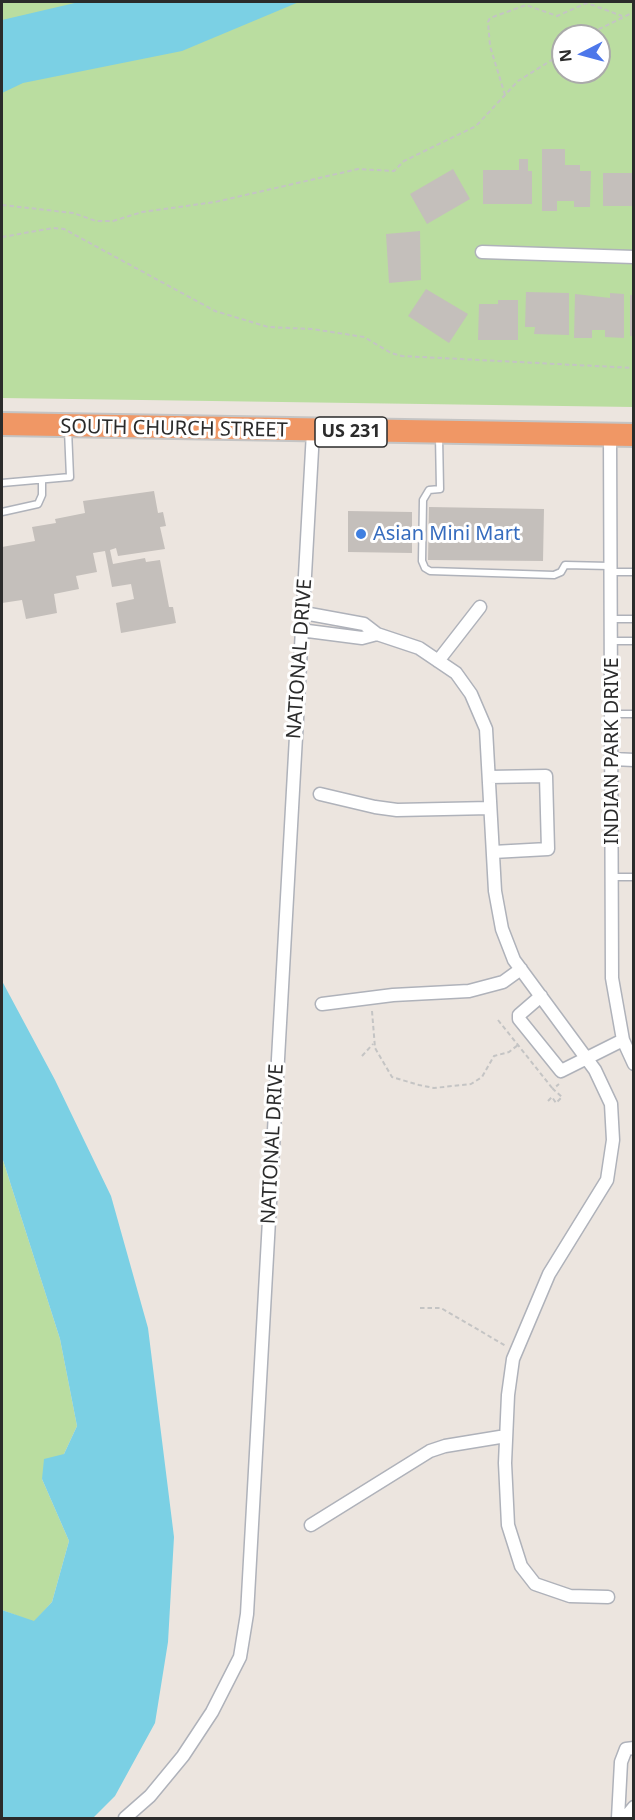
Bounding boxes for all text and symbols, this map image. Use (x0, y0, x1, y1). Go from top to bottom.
north arrow (551, 24, 611, 84)
text: N (553, 48, 577, 63)
street label: SOUTH CHURCH STREET (60, 415, 288, 443)
road number: US 231 (315, 417, 387, 447)
place label: Asian Mini Mart (373, 522, 520, 546)
marker: Asian Mini Mart (354, 527, 368, 541)
street label: NATIONAL DRIVE (282, 578, 318, 740)
street label: INDIAN PARK DRIVE (600, 657, 624, 845)
street label: NATIONAL DRIVE (257, 1063, 289, 1225)

